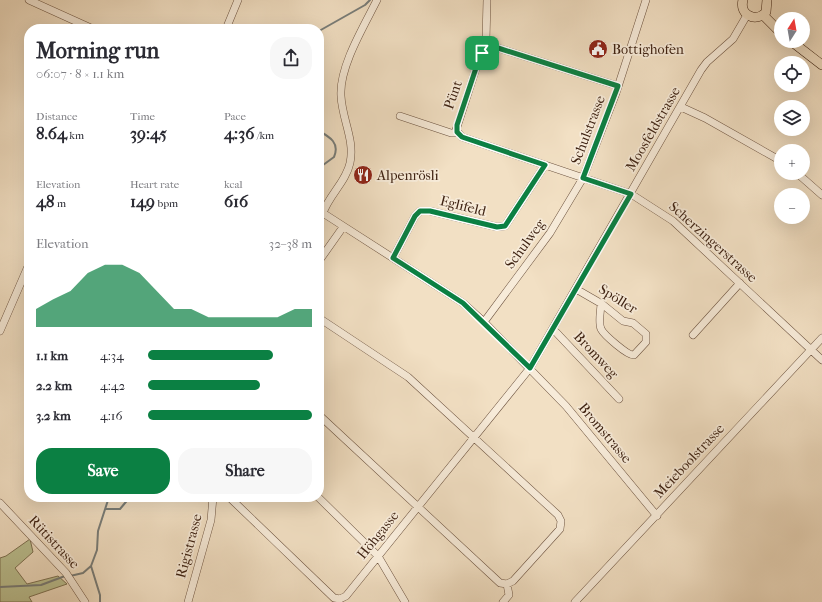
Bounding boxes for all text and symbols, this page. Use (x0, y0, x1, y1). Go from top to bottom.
north arrow (774, 12, 810, 48)
map controls (774, 12, 810, 224)
pin (465, 36, 499, 70)
button: share (270, 37, 312, 79)
text: Morning run (36, 38, 159, 64)
public building icon: Bottighofen (587, 38, 609, 60)
place label: Bottighofen (612, 41, 684, 58)
icon: arrive (471, 42, 493, 64)
button: locate (774, 56, 810, 92)
text: 06:07 · 8 × 1.1 km (36, 66, 124, 81)
street label: Pünt (440, 78, 466, 112)
street label: Moosfeldstrasse (622, 84, 684, 174)
street label: Schulstrasse (567, 93, 609, 167)
button: layers (774, 100, 810, 136)
text: Distance (36, 110, 77, 123)
text: Time (130, 110, 155, 123)
text: Pace (224, 110, 246, 123)
text: 8.64 (36, 123, 67, 143)
text: 39:45 (130, 123, 167, 143)
text: 4:36 (224, 123, 254, 143)
text: km (67, 129, 84, 142)
text: /km (254, 129, 274, 142)
button: + (774, 144, 810, 180)
restaurant icon: Alpenrösli (352, 164, 374, 186)
place label: Alpenrösli (376, 167, 439, 184)
text: Elevation (36, 178, 80, 191)
text: Heart rate (130, 178, 179, 191)
text: kcal (224, 178, 243, 191)
button: − (774, 188, 810, 224)
text: 48 (36, 191, 55, 211)
text: 149 (130, 191, 155, 211)
text: 616 (224, 191, 248, 211)
street label: Eglifeld (438, 192, 488, 220)
text: m (55, 197, 66, 210)
text: bpm (155, 197, 178, 210)
street label: Scherzingerstrasse (665, 198, 761, 286)
street label: Schulweg (501, 215, 549, 272)
text: Elevation (36, 236, 89, 251)
text: 32–38 m (269, 236, 312, 251)
street label: Spöller (596, 281, 640, 317)
street label: Bromweg (570, 328, 622, 382)
text: 1.1 km (36, 348, 68, 363)
text: 4:34 (100, 348, 124, 363)
text: 2.2 km (36, 378, 72, 393)
text: 4:42 (100, 378, 125, 393)
street label: Bromstrasse (575, 399, 635, 467)
text: 3.2 km (36, 408, 71, 423)
text: 4:16 (100, 408, 122, 423)
street label: Meieboolstrasse (650, 420, 728, 502)
button: Save (36, 448, 170, 494)
button: Share (178, 448, 312, 494)
street label: Höhgasse (353, 507, 403, 562)
street label: Rütistrasse (25, 512, 83, 572)
street label: Rigistrasse (172, 512, 206, 580)

